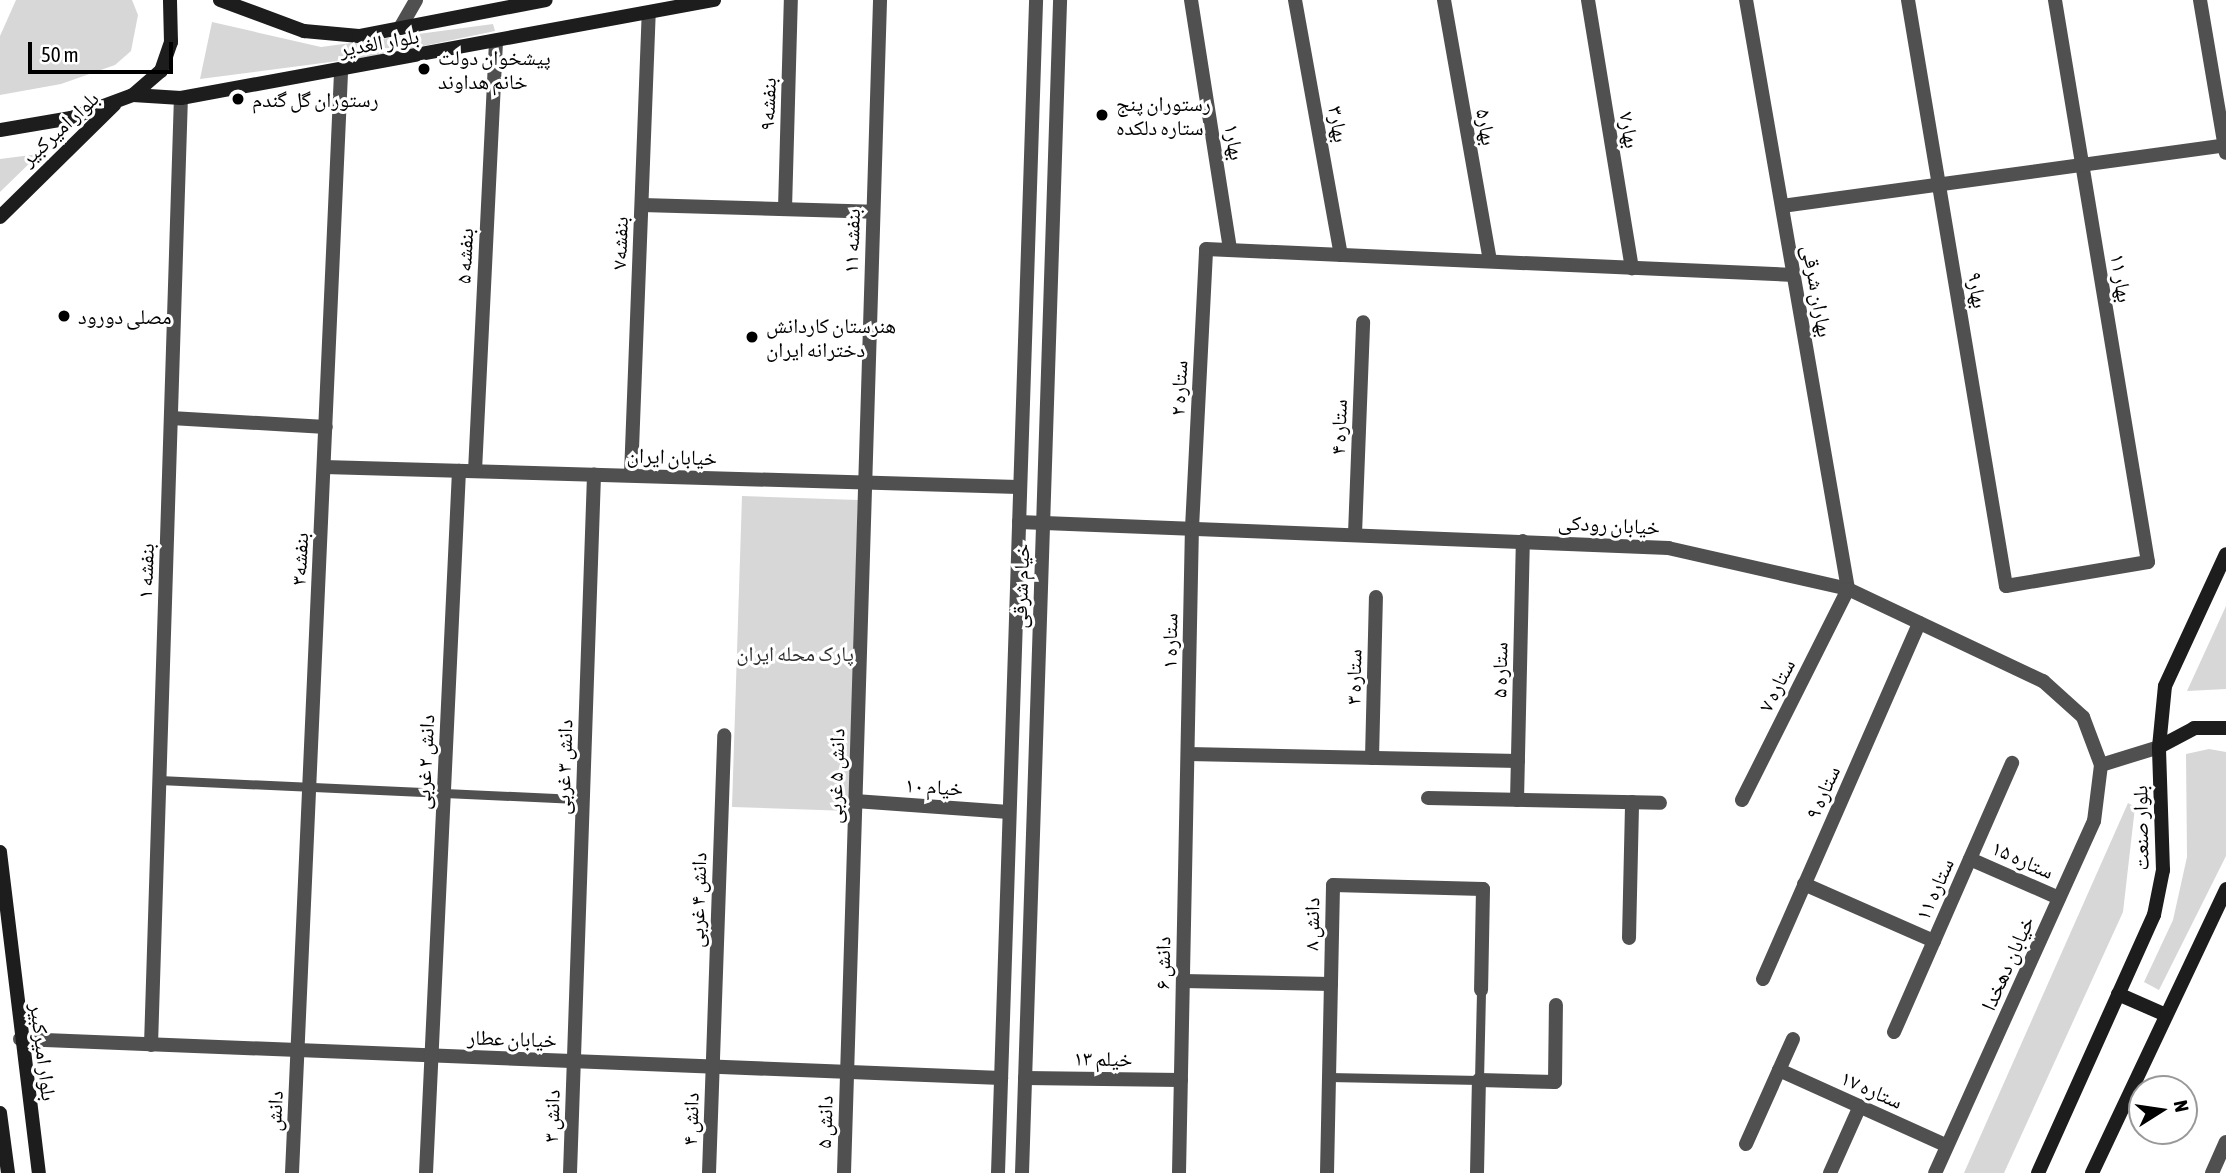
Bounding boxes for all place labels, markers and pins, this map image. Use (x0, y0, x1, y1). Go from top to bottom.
place label: پیشخوان دولت خانم هداوند (438, 44, 551, 94)
marker: پیشخوان دولت خانم هداوند (416, 61, 432, 77)
place label: رستوران گل گندم (252, 86, 379, 112)
place label: رستوران پنج ستاره دلکده (1116, 90, 1211, 140)
marker: رستوران گل گندم (230, 91, 246, 107)
marker: رستوران پنج ستاره دلکده (1094, 107, 1110, 123)
place label: مصلی دورود (78, 303, 172, 329)
marker: مصلی دورود (56, 308, 72, 324)
place label: هنرستان کاردانش دخترانه ایران (766, 312, 896, 362)
marker: هنرستان کاردانش دخترانه ایران (744, 329, 760, 345)

